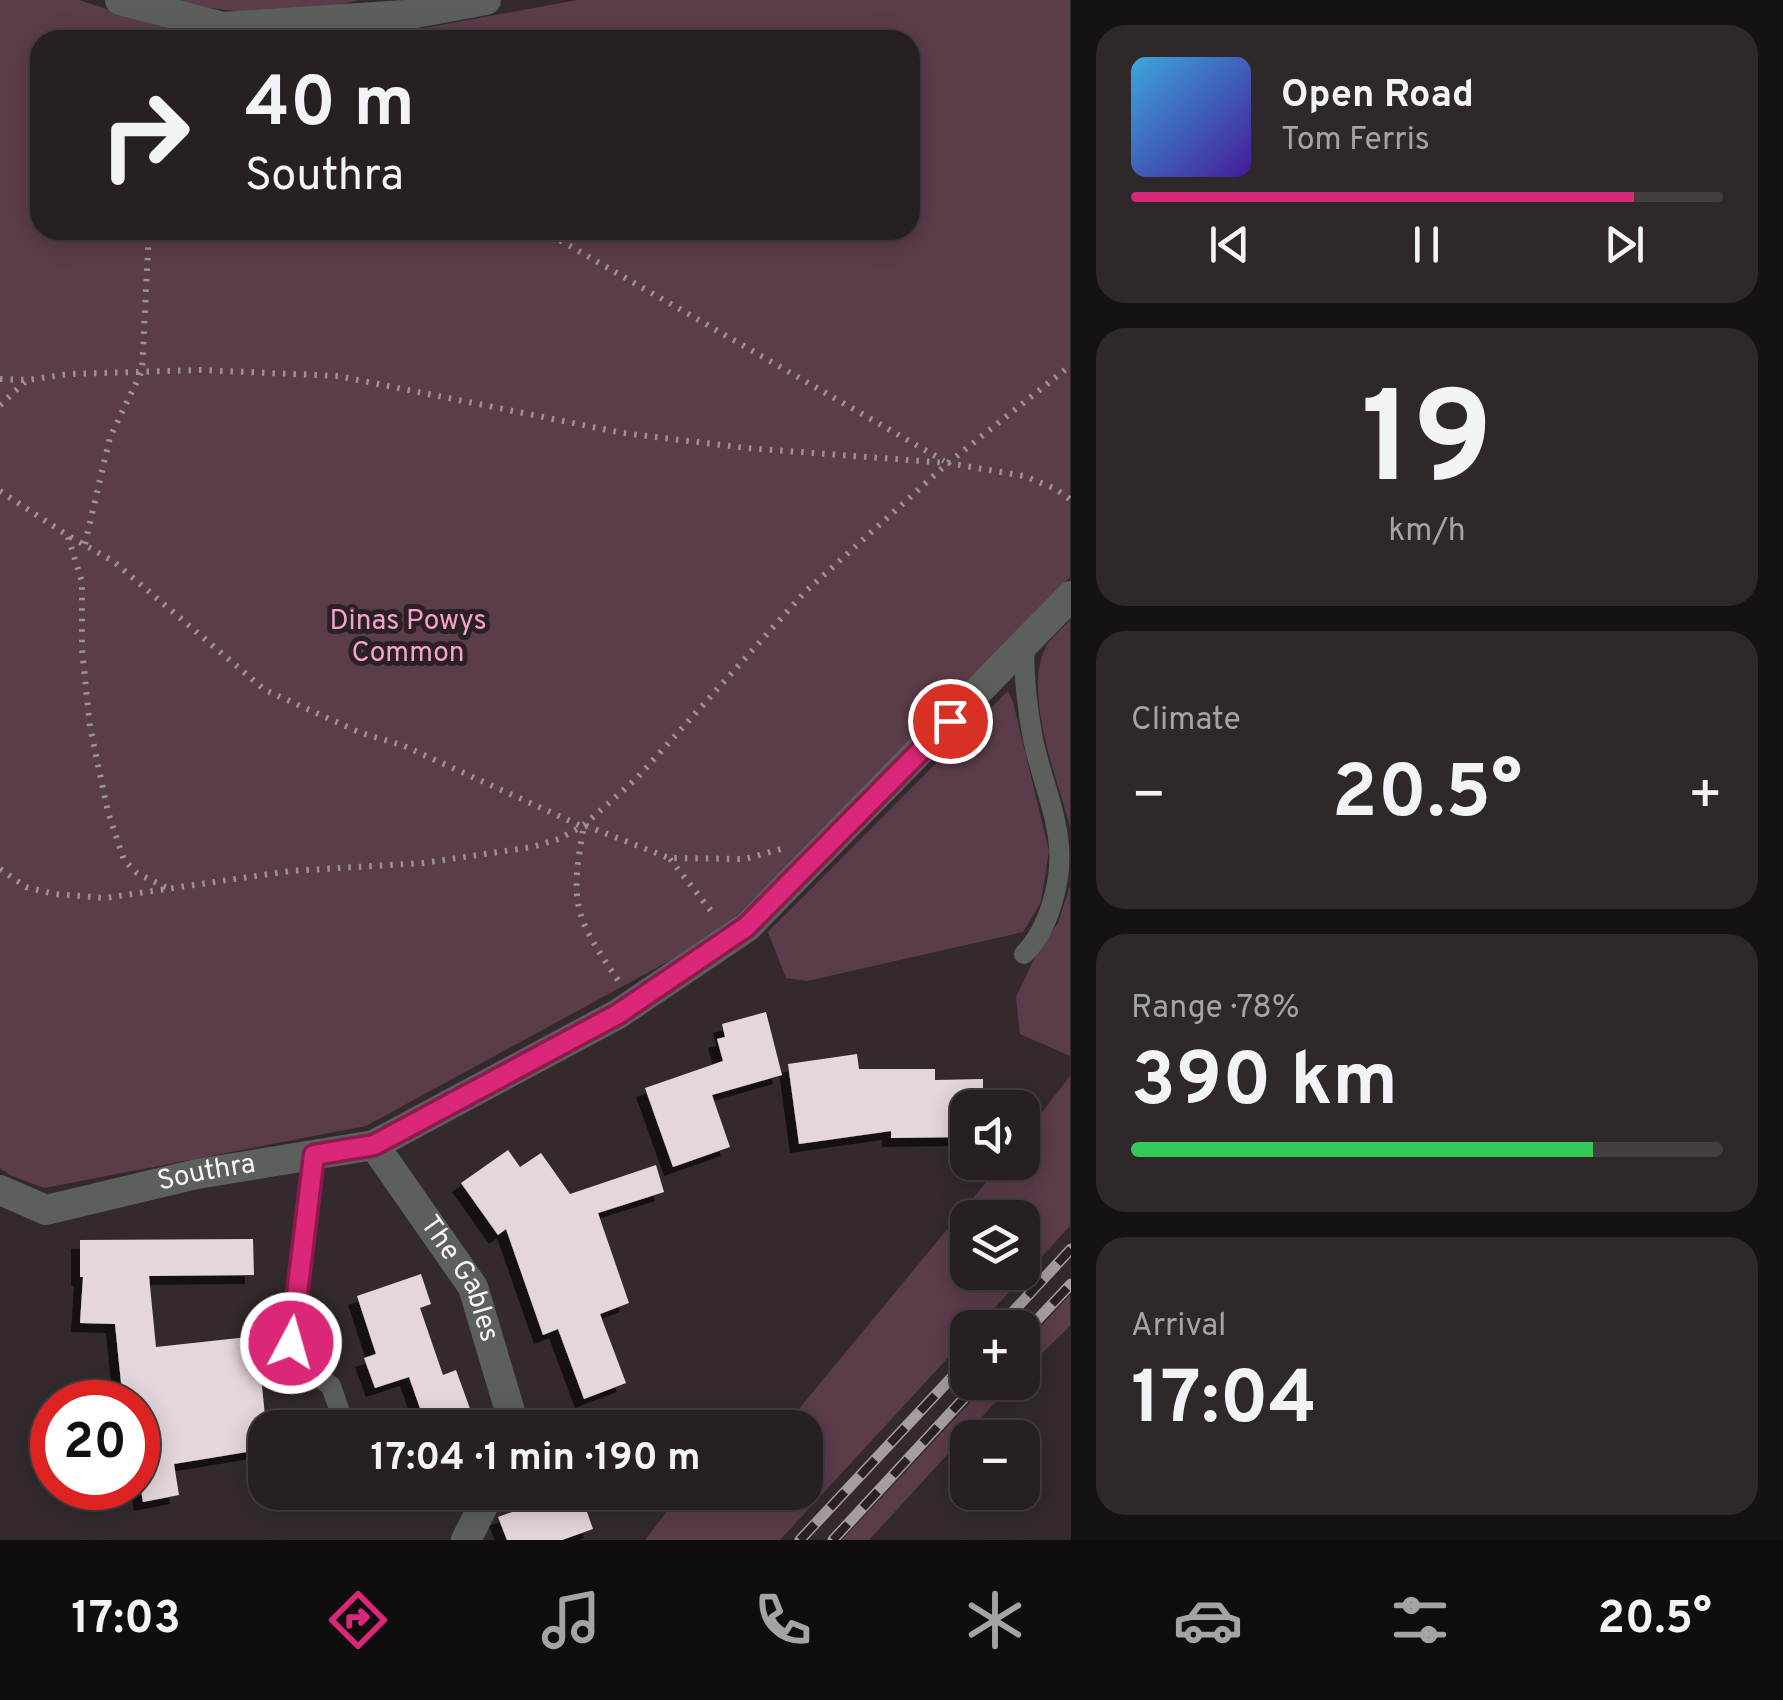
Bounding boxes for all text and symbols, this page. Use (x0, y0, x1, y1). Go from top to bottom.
text: 40 m (245, 62, 415, 151)
icon: right (80, 70, 210, 200)
text: Open Road (1281, 72, 1474, 121)
text: Tom Ferris (1281, 121, 1430, 161)
text: Southra (245, 149, 404, 206)
icon: previous (1202, 217, 1257, 272)
icon: pause (1399, 217, 1454, 272)
icon: next (1597, 217, 1652, 272)
text: 19 (1361, 364, 1493, 529)
text: km/h (1388, 512, 1466, 552)
park label: Dinas Powys Common (329, 604, 487, 672)
pin (908, 679, 993, 764)
icon: arrive (923, 694, 978, 749)
text: Climate (1131, 701, 1241, 741)
text: 20.5° (1332, 749, 1522, 844)
text: − (1131, 763, 1166, 833)
text: + (1688, 763, 1723, 833)
text: Range · 78% (1131, 989, 1300, 1029)
text: 390 km (1131, 1037, 1398, 1132)
map controls (950, 1090, 1040, 1510)
button: sound (950, 1090, 1040, 1180)
street label: Southra (154, 1147, 258, 1201)
button: layers (950, 1200, 1040, 1290)
street label: The Gables (411, 1209, 506, 1346)
position arrow (239, 1291, 343, 1395)
text: Arrival (1131, 1307, 1226, 1347)
button: + (950, 1310, 1040, 1400)
text: 17:04 (1131, 1355, 1317, 1450)
speed limit sign: 20 (30, 1380, 160, 1510)
button: − (950, 1420, 1040, 1510)
text: 17:04 · 1 min · 190 m (371, 1435, 700, 1484)
icon: directions (323, 1585, 393, 1655)
icon: music (536, 1585, 606, 1655)
icon: phone (748, 1585, 818, 1655)
icon: climate (960, 1585, 1030, 1655)
icon: car (1173, 1585, 1243, 1655)
icon: filters (1385, 1585, 1455, 1655)
text: 17:03 (71, 1592, 181, 1649)
text: 20.5° (1597, 1592, 1712, 1649)

